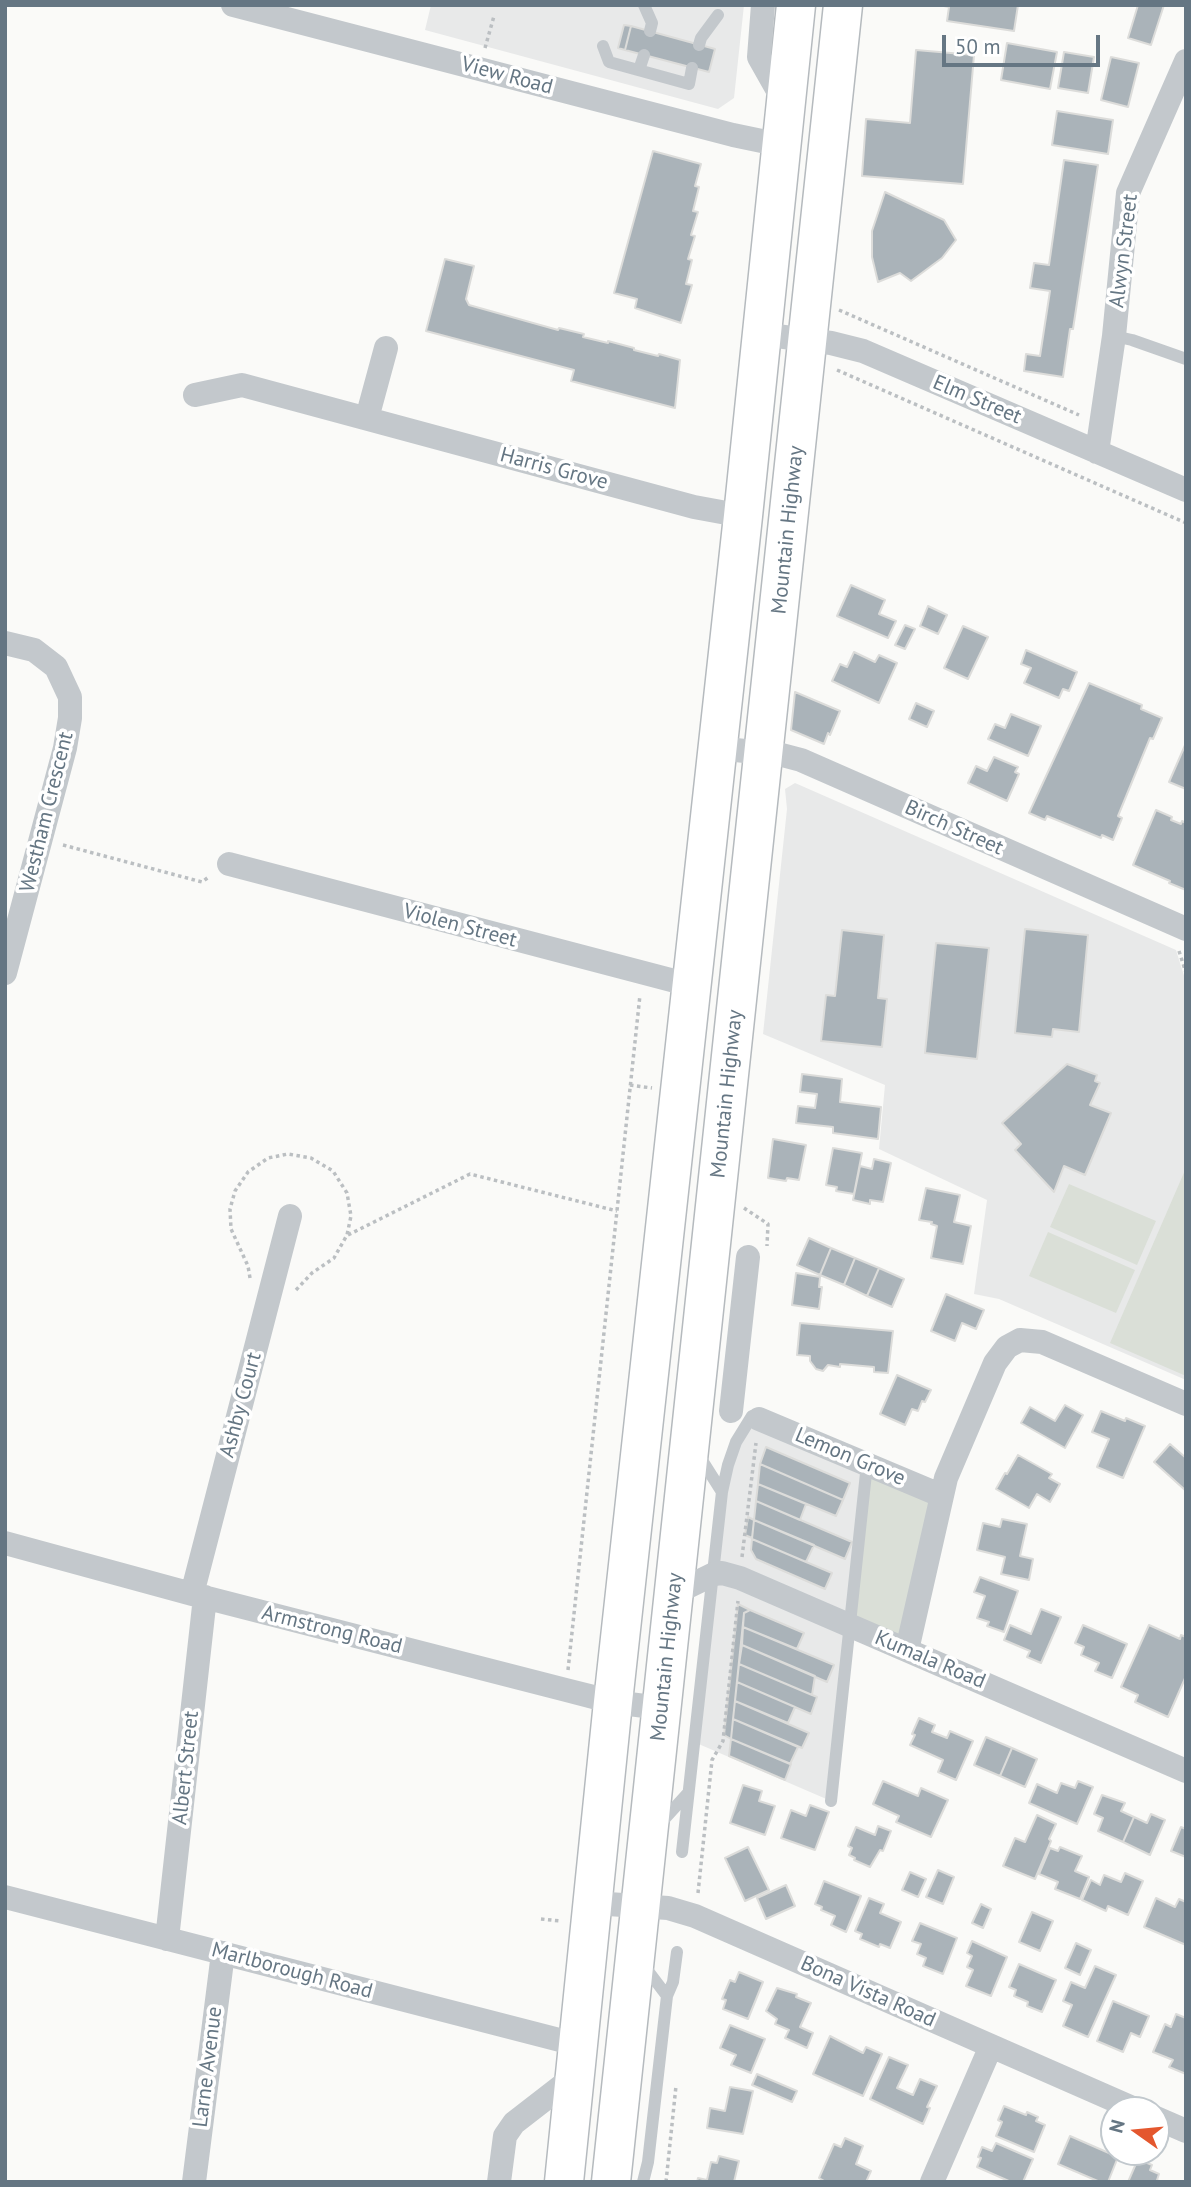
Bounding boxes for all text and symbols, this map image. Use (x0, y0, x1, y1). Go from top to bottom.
scale bar (946, 21, 1104, 65)
text: 50 m (955, 33, 1001, 60)
street label: View Road (459, 52, 555, 100)
street label: Alwyn Street (1105, 193, 1143, 309)
street label: Elm Street (929, 370, 1025, 430)
street label: Harris Grove (497, 443, 611, 495)
street label: Mountain Highway (767, 445, 809, 615)
street label: Westham Crescent (15, 729, 79, 895)
street label: Birch Street (901, 795, 1007, 861)
street label: Violen Street (401, 899, 519, 953)
street label: Mountain Highway (706, 1009, 748, 1179)
street label: Ashby Court (215, 1350, 267, 1460)
street label: Lemon Grove (791, 1422, 909, 1492)
street label: Mountain Highway (646, 1572, 688, 1742)
street label: Armstrong Road (259, 1600, 405, 1660)
street label: Kumala Road (871, 1625, 989, 1695)
street label: Albert Street (167, 1710, 205, 1826)
street label: Marlborough Road (209, 1937, 375, 2005)
street label: Bona Vista Road (797, 1951, 939, 2033)
street label: Larne Avenue (188, 2005, 228, 2129)
north arrow (1100, 2096, 1170, 2166)
text: N (1103, 2117, 1130, 2135)

